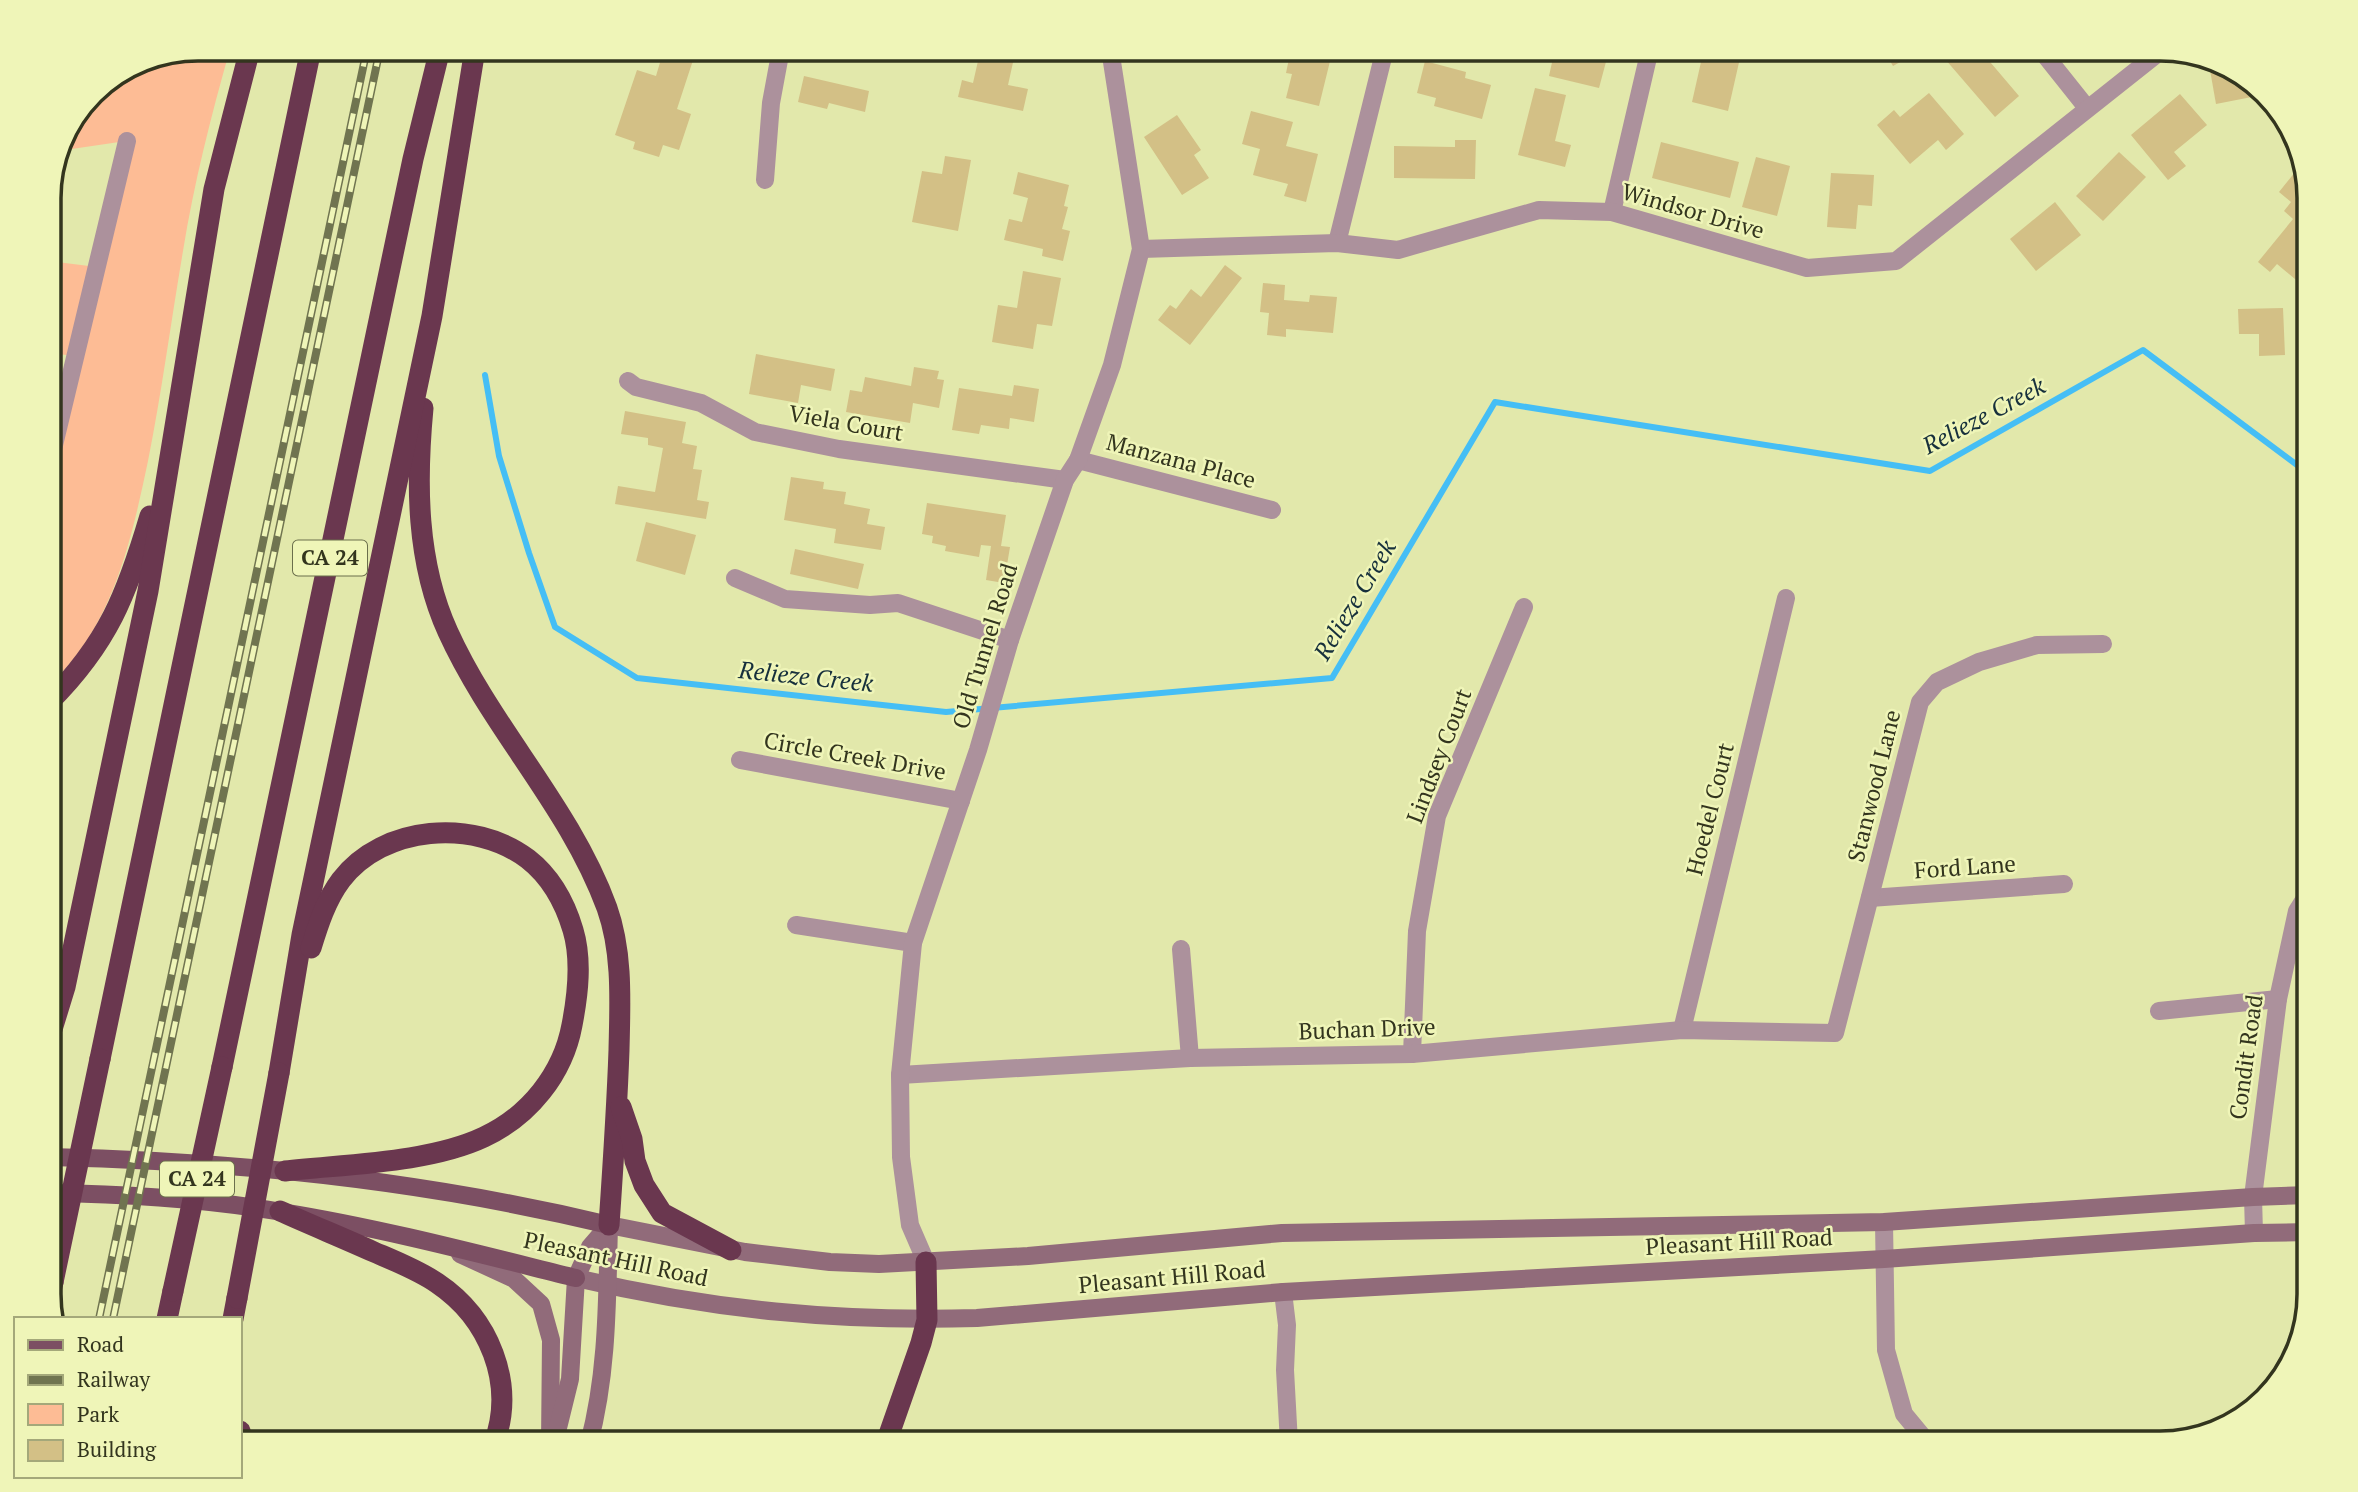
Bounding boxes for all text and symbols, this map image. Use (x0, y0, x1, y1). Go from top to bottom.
street label: Windsor Drive (1618, 175, 1768, 246)
water label: Relieze Creek (1916, 369, 2051, 461)
street label: Viela Court (786, 397, 906, 448)
street label: Manzana Place (1103, 426, 1259, 495)
water label: Relieze Creek (1305, 533, 1403, 666)
road number: CA 24 (293, 540, 367, 576)
street label: Old Tunnel Road (945, 559, 1025, 733)
water label: Relieze Creek (736, 653, 875, 699)
street label: Lindsey Court (1399, 684, 1479, 828)
street label: Stanwood Lane (1840, 707, 1907, 865)
street label: Circle Creek Drive (762, 724, 949, 787)
street label: Hoedel Court (1678, 739, 1741, 878)
street label: Ford Lane (1913, 847, 2017, 886)
street label: Condit Road (2221, 992, 2270, 1121)
street label: Buchan Drive (1298, 1011, 1436, 1046)
road number: CA 24 (160, 1162, 234, 1196)
street label: Pleasant Hill Road (1644, 1221, 1834, 1262)
street label: Pleasant Hill Road (521, 1224, 711, 1293)
street label: Pleasant Hill Road (1077, 1253, 1267, 1300)
legend (14, 1317, 242, 1478)
text: Road (77, 1330, 124, 1358)
text: Railway (77, 1365, 151, 1393)
text: Park (77, 1400, 119, 1428)
text: Building (77, 1435, 157, 1463)

